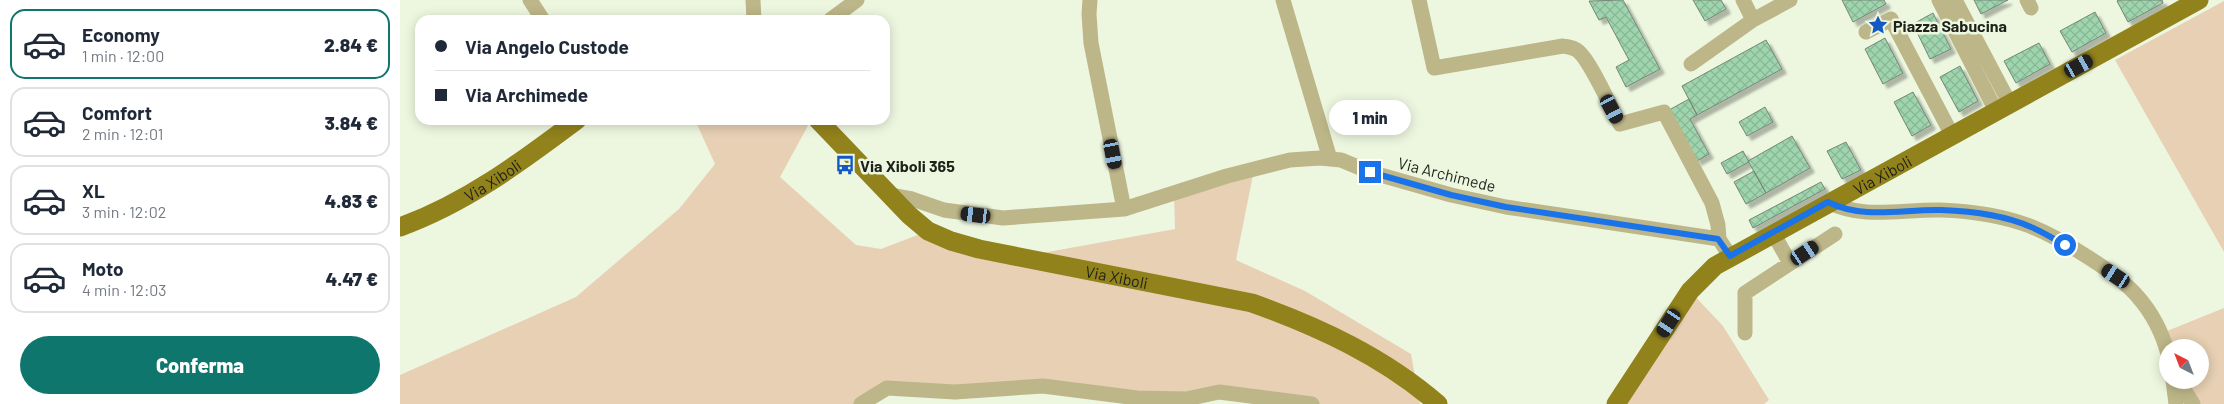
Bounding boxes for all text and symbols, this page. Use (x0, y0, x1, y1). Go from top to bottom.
place icon: Piazza Sabucina (1867, 14, 1889, 36)
place label: Piazza Sabucina (1893, 16, 2007, 35)
icon: car (22, 22, 67, 67)
text: Economy (82, 23, 160, 46)
text: 2.84 € (324, 33, 378, 56)
text: Via Angelo Custode (465, 35, 629, 58)
text: 1 min · 12:00 (82, 46, 164, 65)
car (2062, 52, 2095, 80)
text: Via Archimede (465, 83, 588, 106)
car (1598, 92, 1625, 126)
icon: car (22, 100, 67, 145)
callout: 1 min (1329, 100, 1411, 134)
text: Comfort (82, 101, 152, 124)
text: 1 min (1352, 108, 1388, 127)
text: 3.84 € (324, 111, 378, 134)
text: 2 min · 12:01 (82, 124, 163, 143)
car (1102, 138, 1123, 170)
street label: Via Xiboli (1850, 151, 1914, 198)
street label: Via Archimede (1396, 153, 1498, 195)
bus stop icon: Via Xiboli 365 (834, 154, 856, 176)
street label: Via Xiboli (461, 155, 524, 205)
place label: Via Xiboli 365 (860, 156, 955, 175)
route end (1359, 161, 1381, 183)
icon: car (22, 178, 67, 223)
text: XL (82, 179, 105, 202)
text: 4.83 € (324, 189, 378, 212)
text: 3 min · 12:02 (82, 202, 166, 221)
car (960, 206, 991, 224)
route start (2054, 234, 2076, 256)
car (1788, 238, 1821, 268)
icon: car (22, 256, 67, 301)
text: Moto (82, 257, 124, 280)
street label: Via Xiboli (1084, 261, 1150, 292)
car (2099, 262, 2132, 290)
text: 4.47 € (325, 267, 378, 290)
text: 4 min · 12:03 (82, 280, 167, 299)
car (1654, 306, 1683, 340)
button: Conferma (20, 336, 380, 394)
north arrow (2159, 339, 2209, 389)
map controls (2159, 339, 2209, 389)

